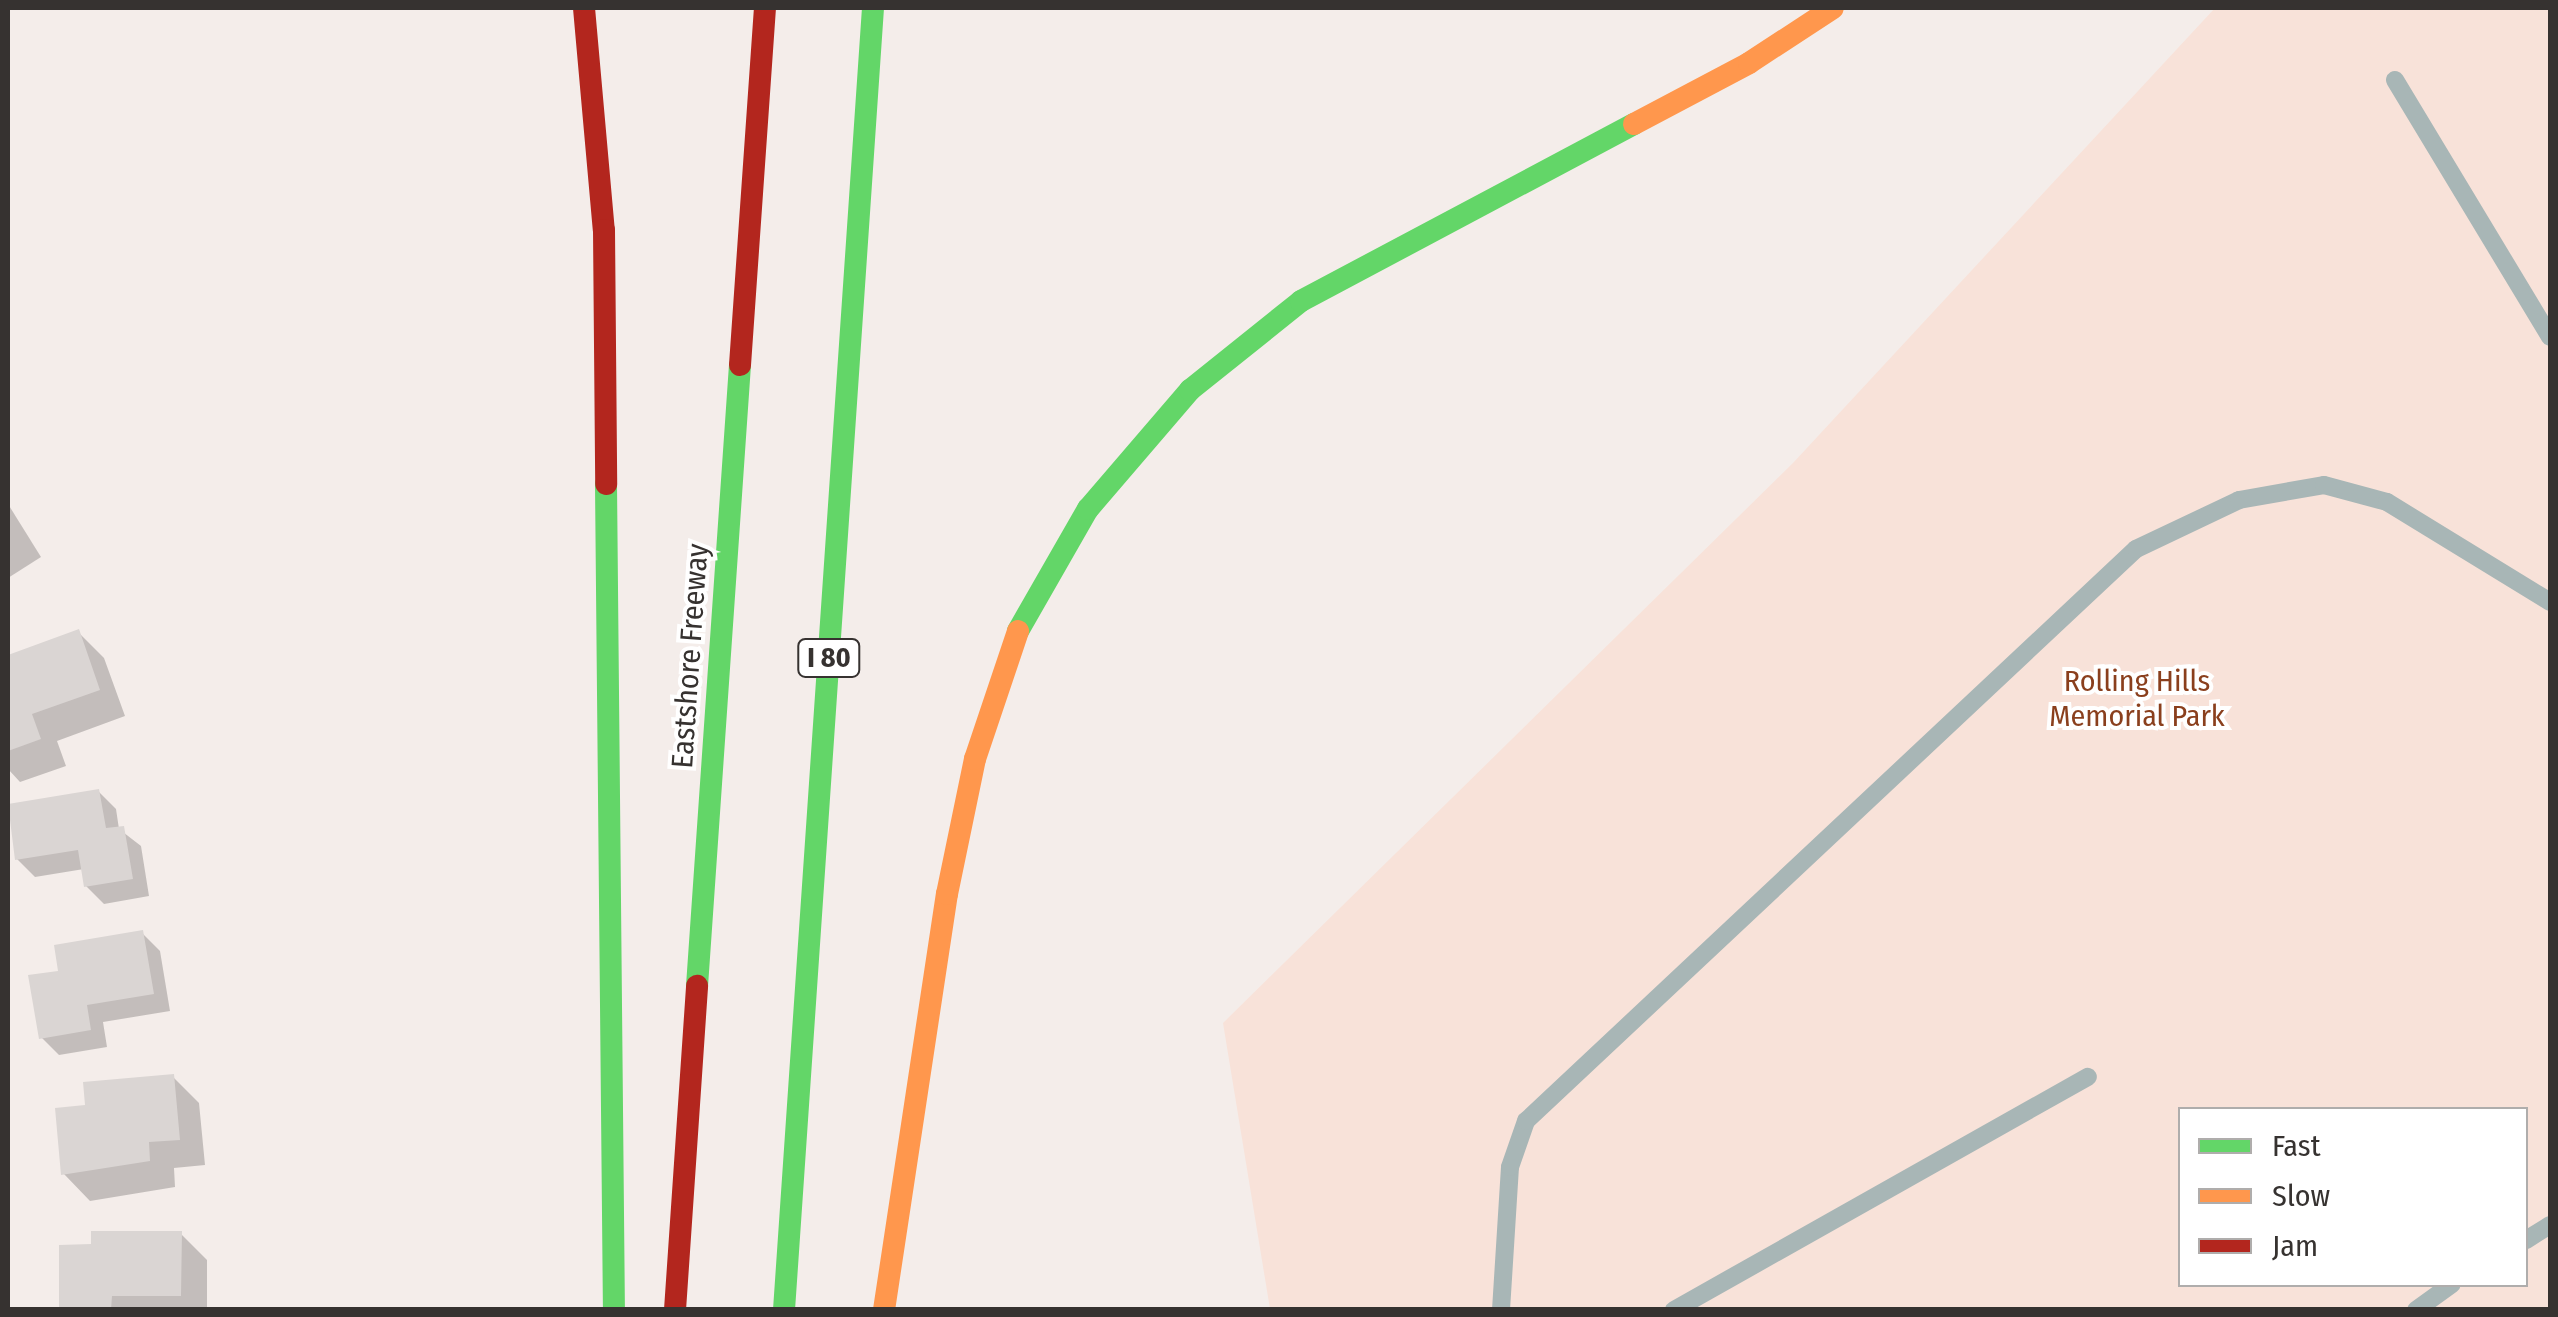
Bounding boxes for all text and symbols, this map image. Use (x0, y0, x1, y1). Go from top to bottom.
street label: Eastshore Freeway (664, 543, 716, 769)
road number: I 80 (796, 635, 862, 681)
park label: Rolling Hills Memorial Park (2049, 663, 2225, 734)
legend (2178, 1107, 2528, 1287)
text: Fast (2272, 1128, 2320, 1164)
text: Slow (2272, 1178, 2330, 1214)
text: Jam (2272, 1228, 2318, 1264)

